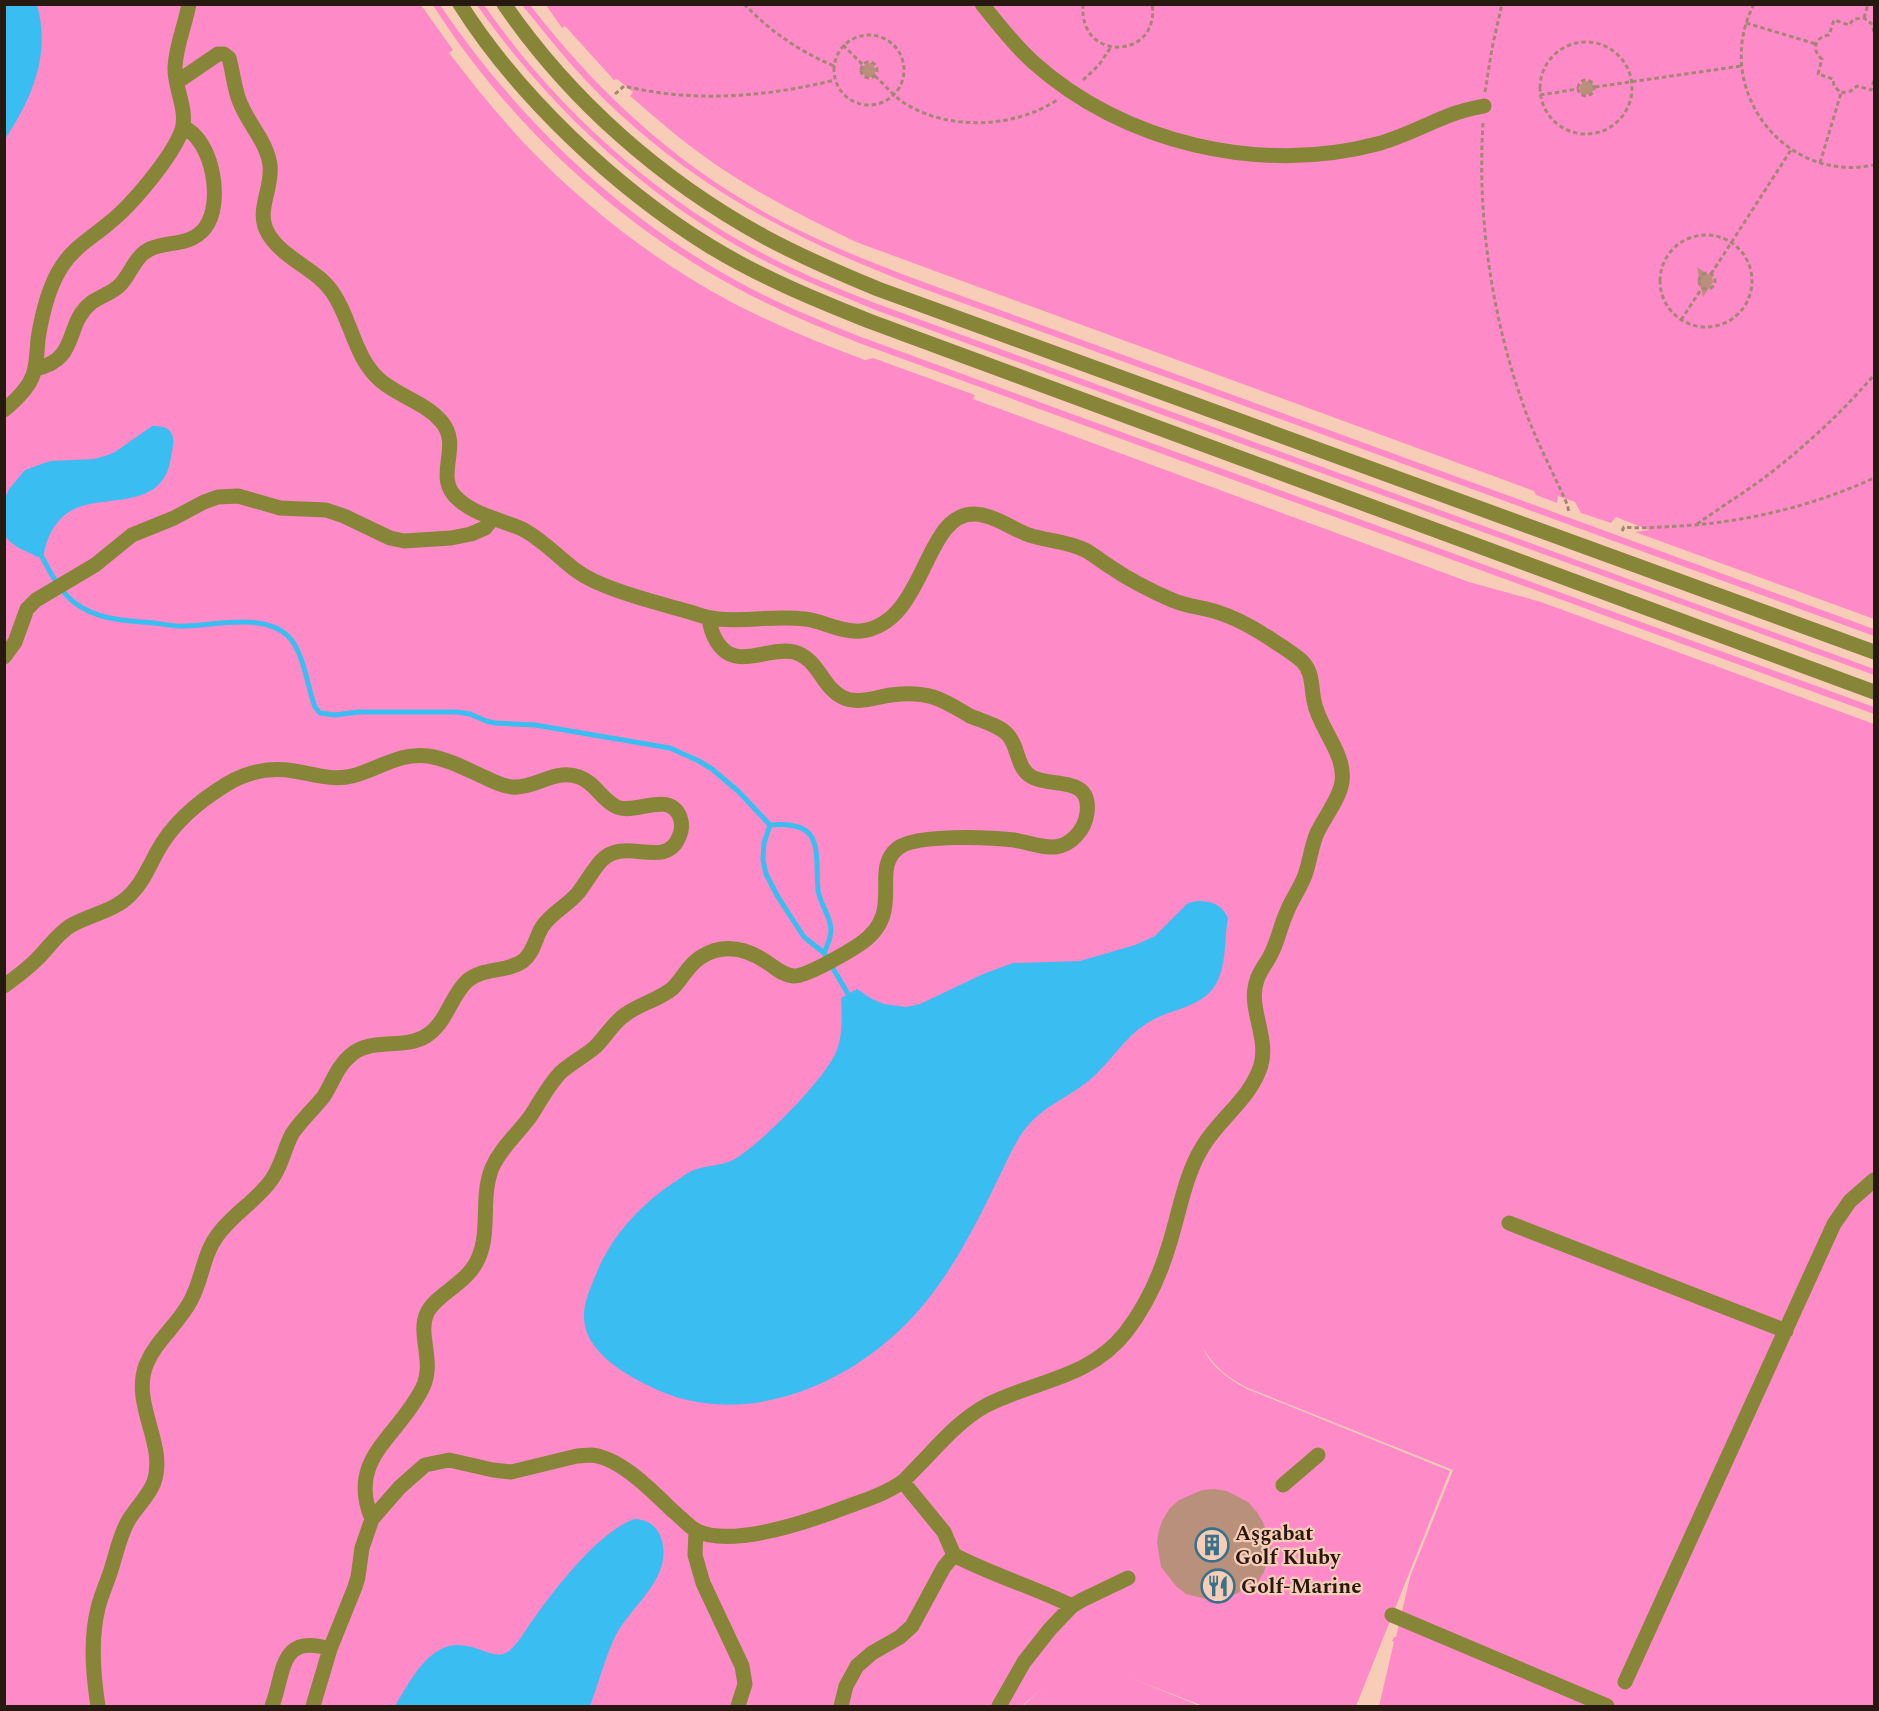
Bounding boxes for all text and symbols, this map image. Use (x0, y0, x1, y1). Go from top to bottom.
place label: Aşgabat Golf Kluby (1235, 1518, 1341, 1574)
building icon: Aşgabat Golf Kluby (1194, 1527, 1230, 1563)
restaurant icon: Golf-Marine (1200, 1568, 1236, 1604)
place label: Golf-Marine (1241, 1571, 1362, 1603)

